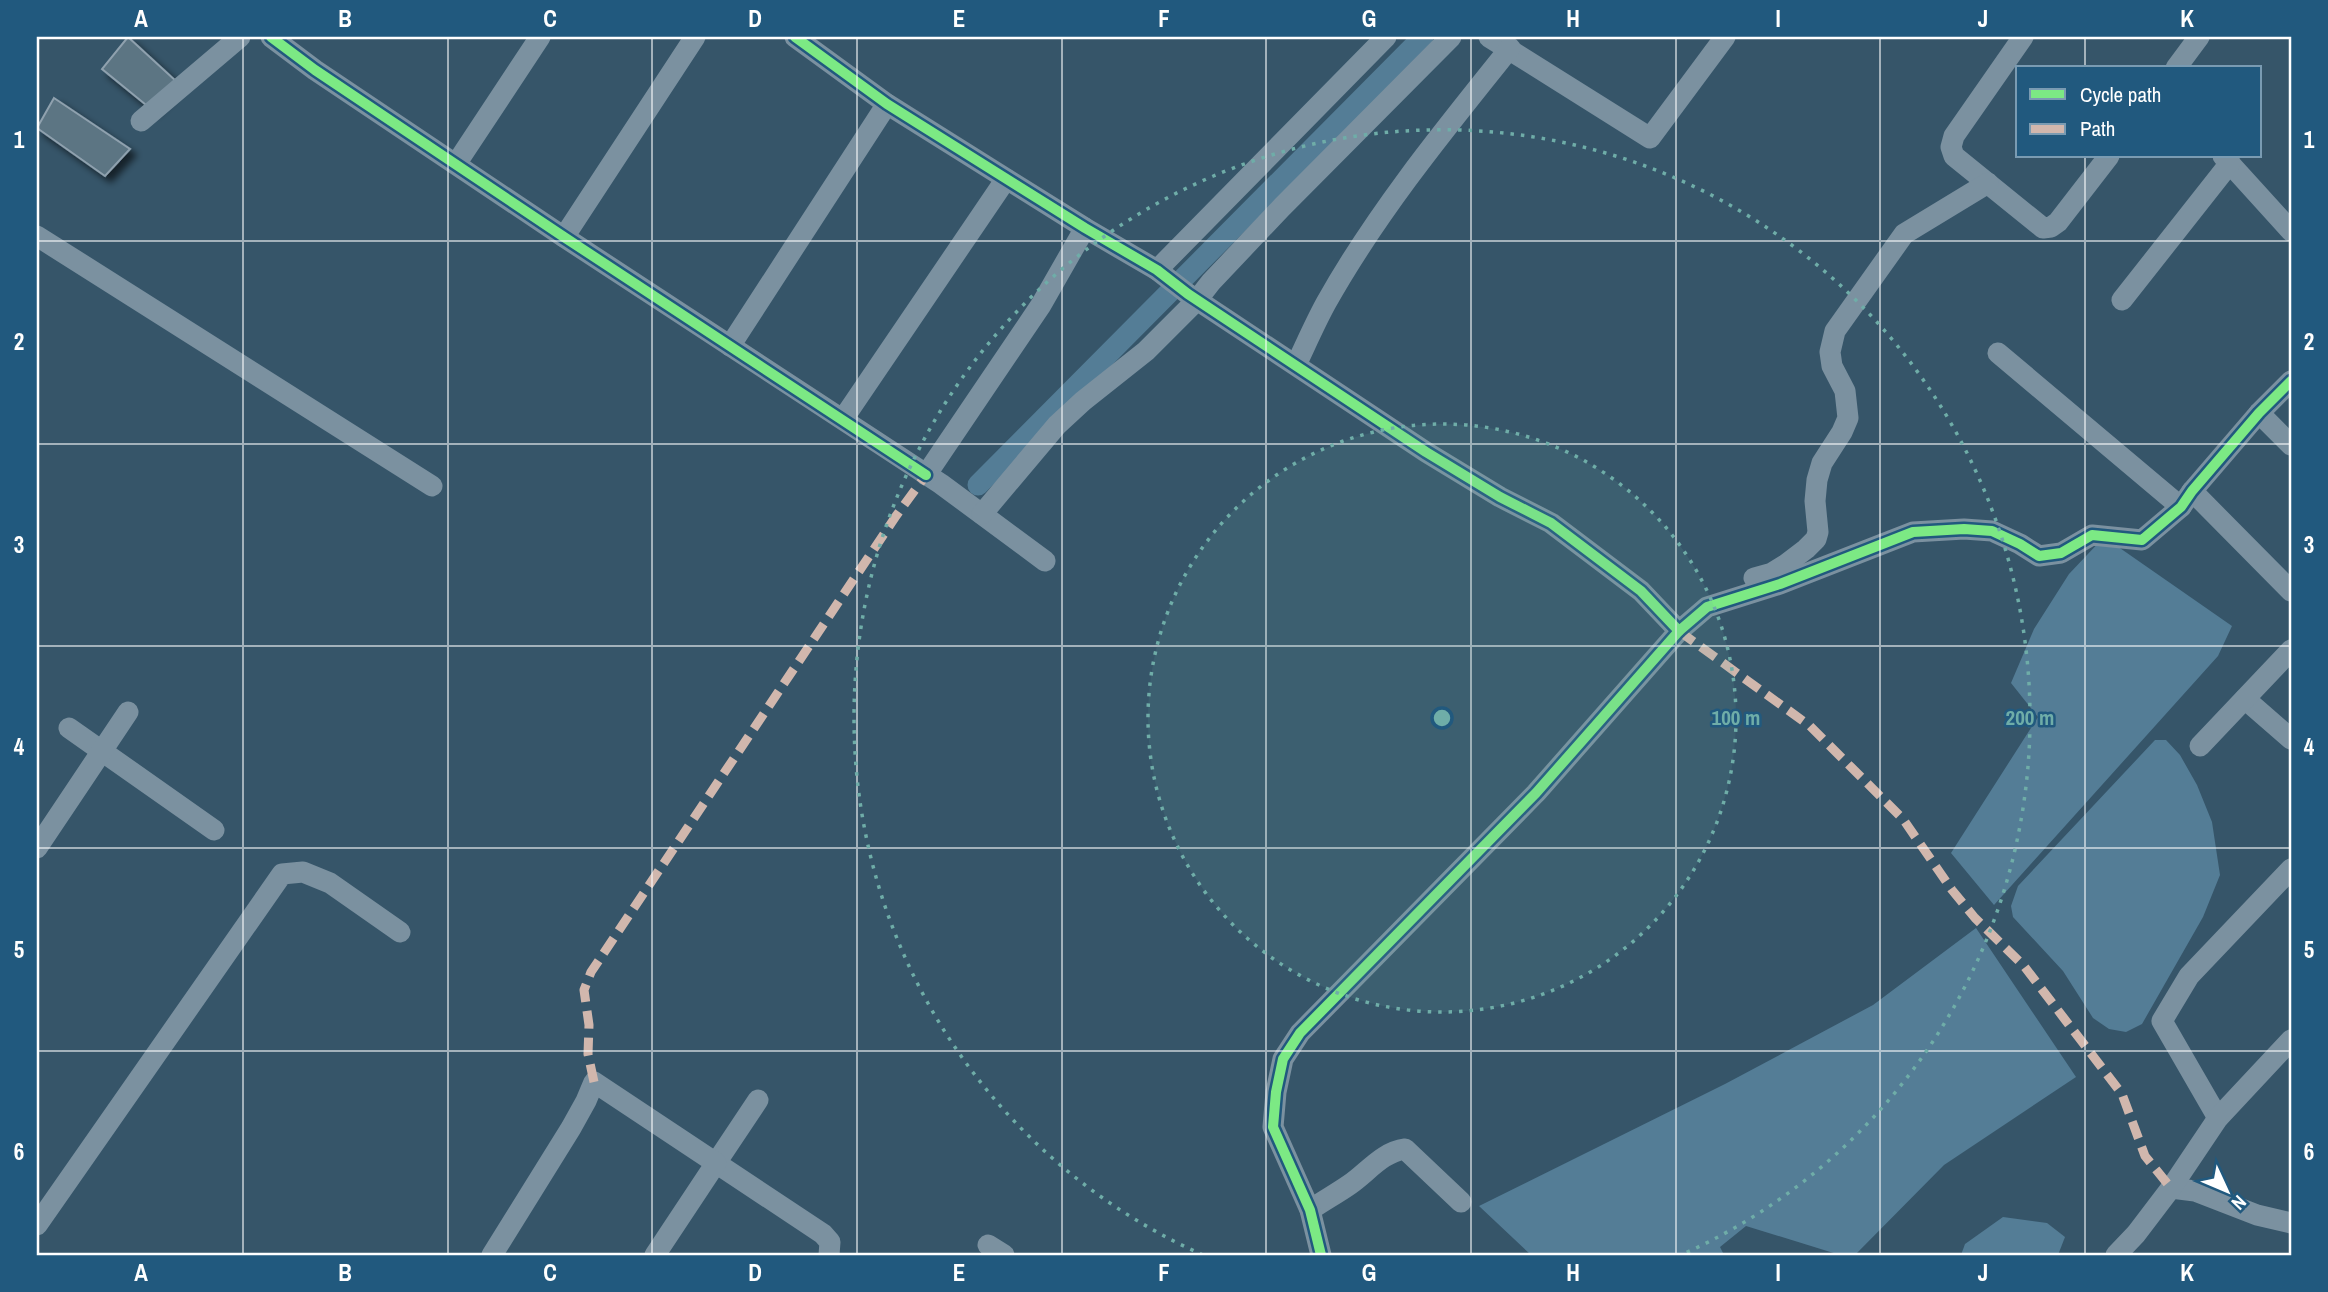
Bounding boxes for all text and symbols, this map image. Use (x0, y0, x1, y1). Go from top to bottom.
text: A (134, 3, 148, 34)
text: B (338, 3, 352, 34)
text: C (543, 3, 557, 34)
text: D (748, 3, 762, 34)
text: E (953, 3, 965, 34)
text: F (1158, 3, 1170, 34)
text: G (1362, 3, 1376, 34)
text: H (1566, 3, 1580, 34)
text: I (1775, 3, 1781, 34)
text: J (1978, 3, 1988, 34)
text: K (2180, 3, 2194, 34)
legend (2016, 66, 2262, 158)
text: Cycle path (2080, 80, 2161, 109)
text: Path (2080, 114, 2115, 143)
text: 1 (14, 124, 25, 155)
text: 1 (2304, 124, 2315, 155)
text: 2 (14, 326, 24, 357)
text: 2 (2304, 326, 2314, 357)
text: 3 (14, 529, 24, 560)
text: 3 (2304, 529, 2314, 560)
text: 100 m (1712, 703, 1760, 732)
text: 200 m (2006, 703, 2054, 732)
centre of rings (1430, 706, 1454, 730)
text: 4 (14, 731, 25, 762)
text: 4 (2304, 731, 2315, 762)
text: 5 (14, 934, 24, 965)
text: 5 (2304, 934, 2314, 965)
text: 6 (14, 1136, 24, 1167)
text: 6 (2304, 1136, 2314, 1167)
north arrow (2192, 1156, 2262, 1226)
text: N (2226, 1190, 2252, 1216)
text: A (134, 1257, 148, 1288)
text: B (338, 1257, 352, 1288)
text: C (543, 1257, 557, 1288)
text: D (748, 1257, 762, 1288)
text: E (953, 1257, 965, 1288)
text: F (1158, 1257, 1170, 1288)
text: G (1362, 1257, 1376, 1288)
text: H (1566, 1257, 1580, 1288)
text: I (1775, 1257, 1781, 1288)
text: J (1978, 1257, 1988, 1288)
text: K (2180, 1257, 2194, 1288)

